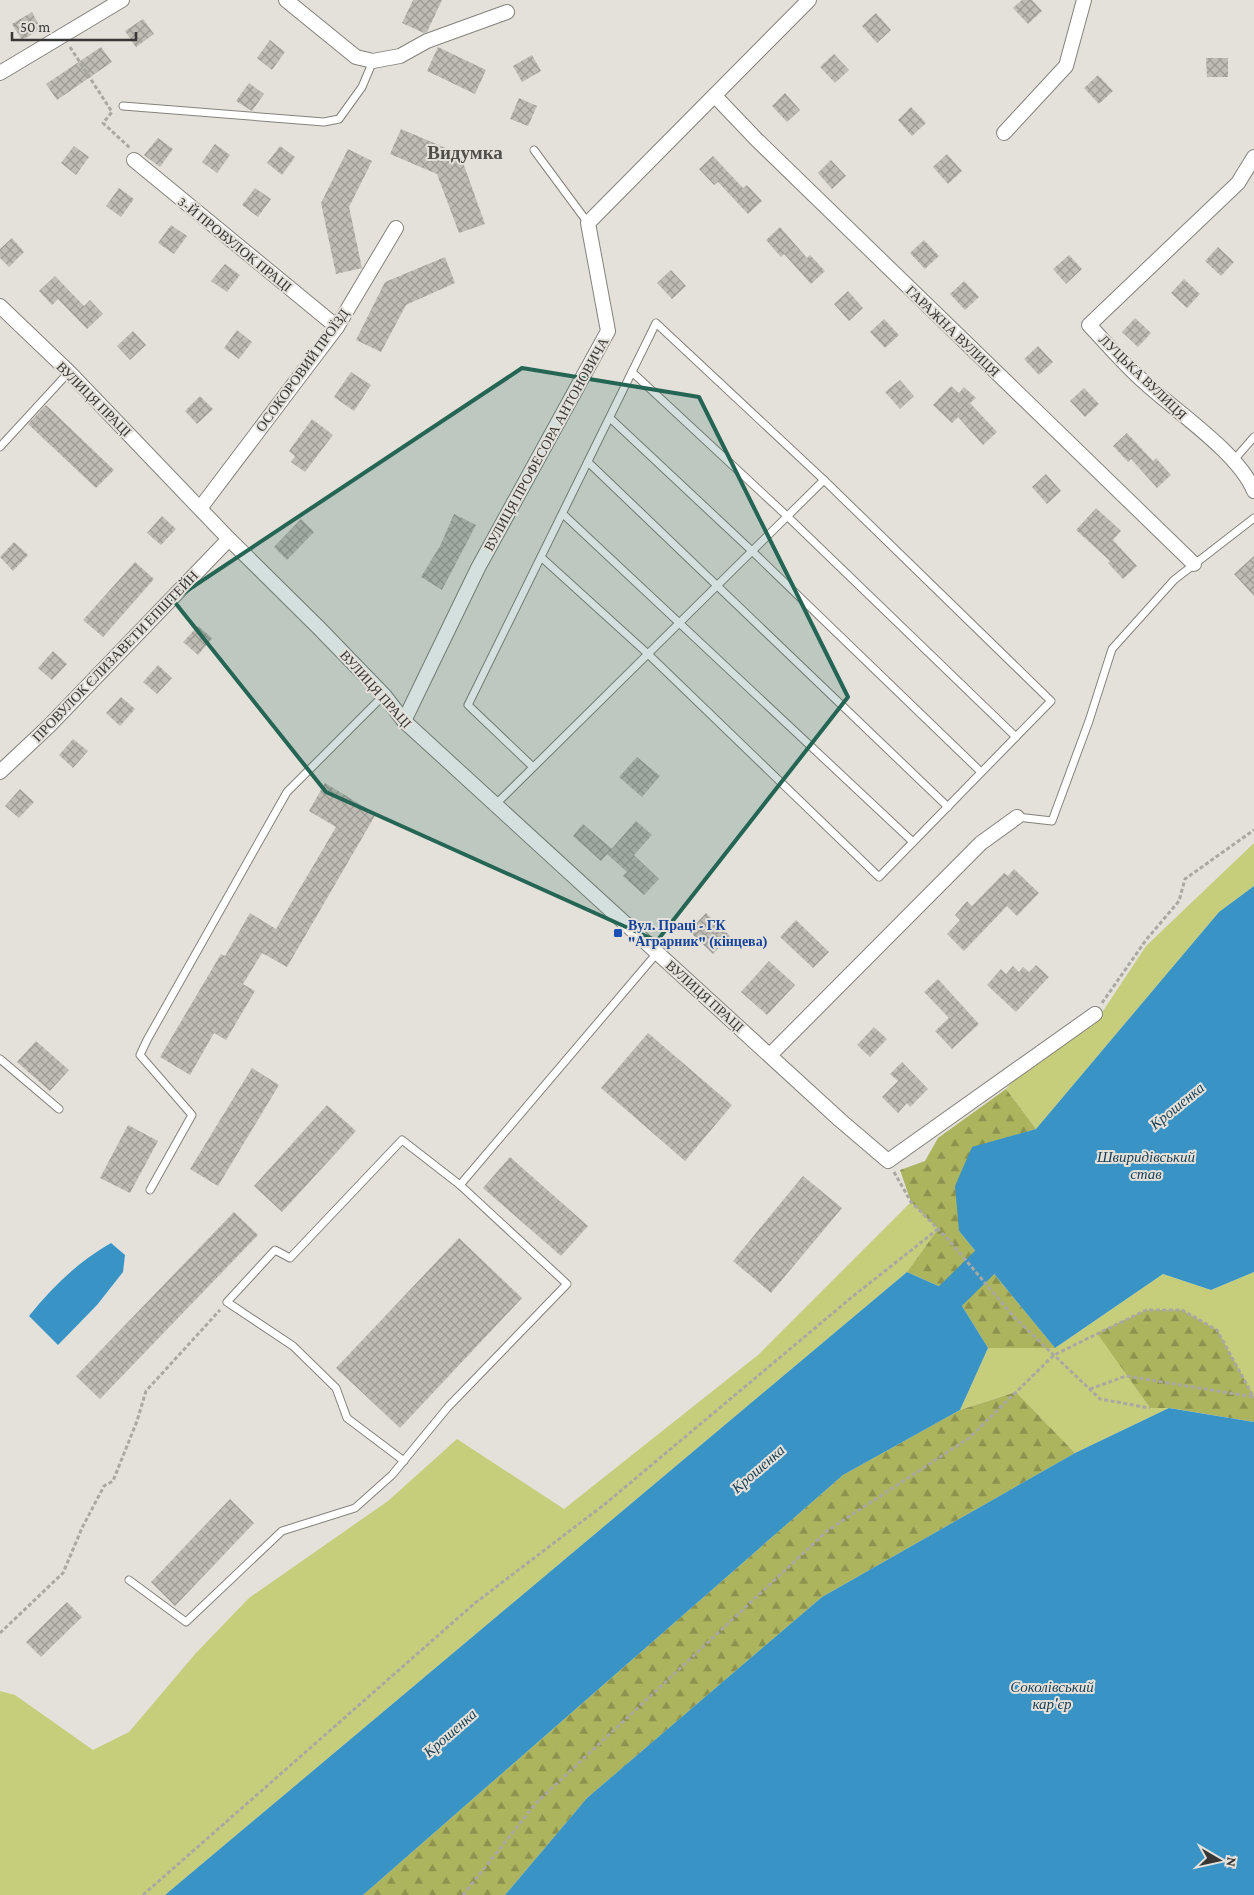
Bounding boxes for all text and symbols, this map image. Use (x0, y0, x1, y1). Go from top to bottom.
scale bar (12, 10, 136, 42)
text: 50 m (20, 19, 50, 35)
district label: Видумка (427, 142, 503, 163)
street label: 3-Й ПРОВУЛОК ПРАЦІ (175, 193, 295, 295)
street label: ГАРАЖНА ВУЛИЦЯ (903, 282, 1003, 380)
street label: ОСОКОРОВИЙ ПРОЇЗД (252, 305, 352, 434)
street label: ЛУЦЬКА ВУЛИЦЯ (1096, 331, 1190, 423)
street label: ВУЛИЦЯ ПРОФЕСОРА АНТОНОВИЧА (480, 334, 612, 554)
street label: ВУЛИЦЯ ПРАЦІ (53, 358, 135, 440)
street label: ПРОВУЛОК ЄЛИЗАВЕТИ ЕПШТЕЙН (29, 567, 201, 745)
street label: ВУЛИЦЯ ПРАЦІ (337, 647, 415, 731)
place label: Вул. Праці - ГК "Аграрник" (кінцева) (628, 917, 768, 950)
marker: Вул. Праці - ГК "Аграрник" (кінцева) (612, 927, 624, 939)
street label: ВУЛИЦЯ ПРАЦІ (663, 957, 747, 1035)
water label: Крошенка (1146, 1079, 1207, 1133)
water label: Швиридівський став (1096, 1149, 1196, 1182)
water label: Крошенка (728, 1442, 788, 1497)
water label: Соколівський кар'єр (1010, 1679, 1094, 1712)
water label: Крошенка (420, 1706, 480, 1761)
north arrow (1194, 1835, 1244, 1885)
text: N (1223, 1856, 1240, 1868)

